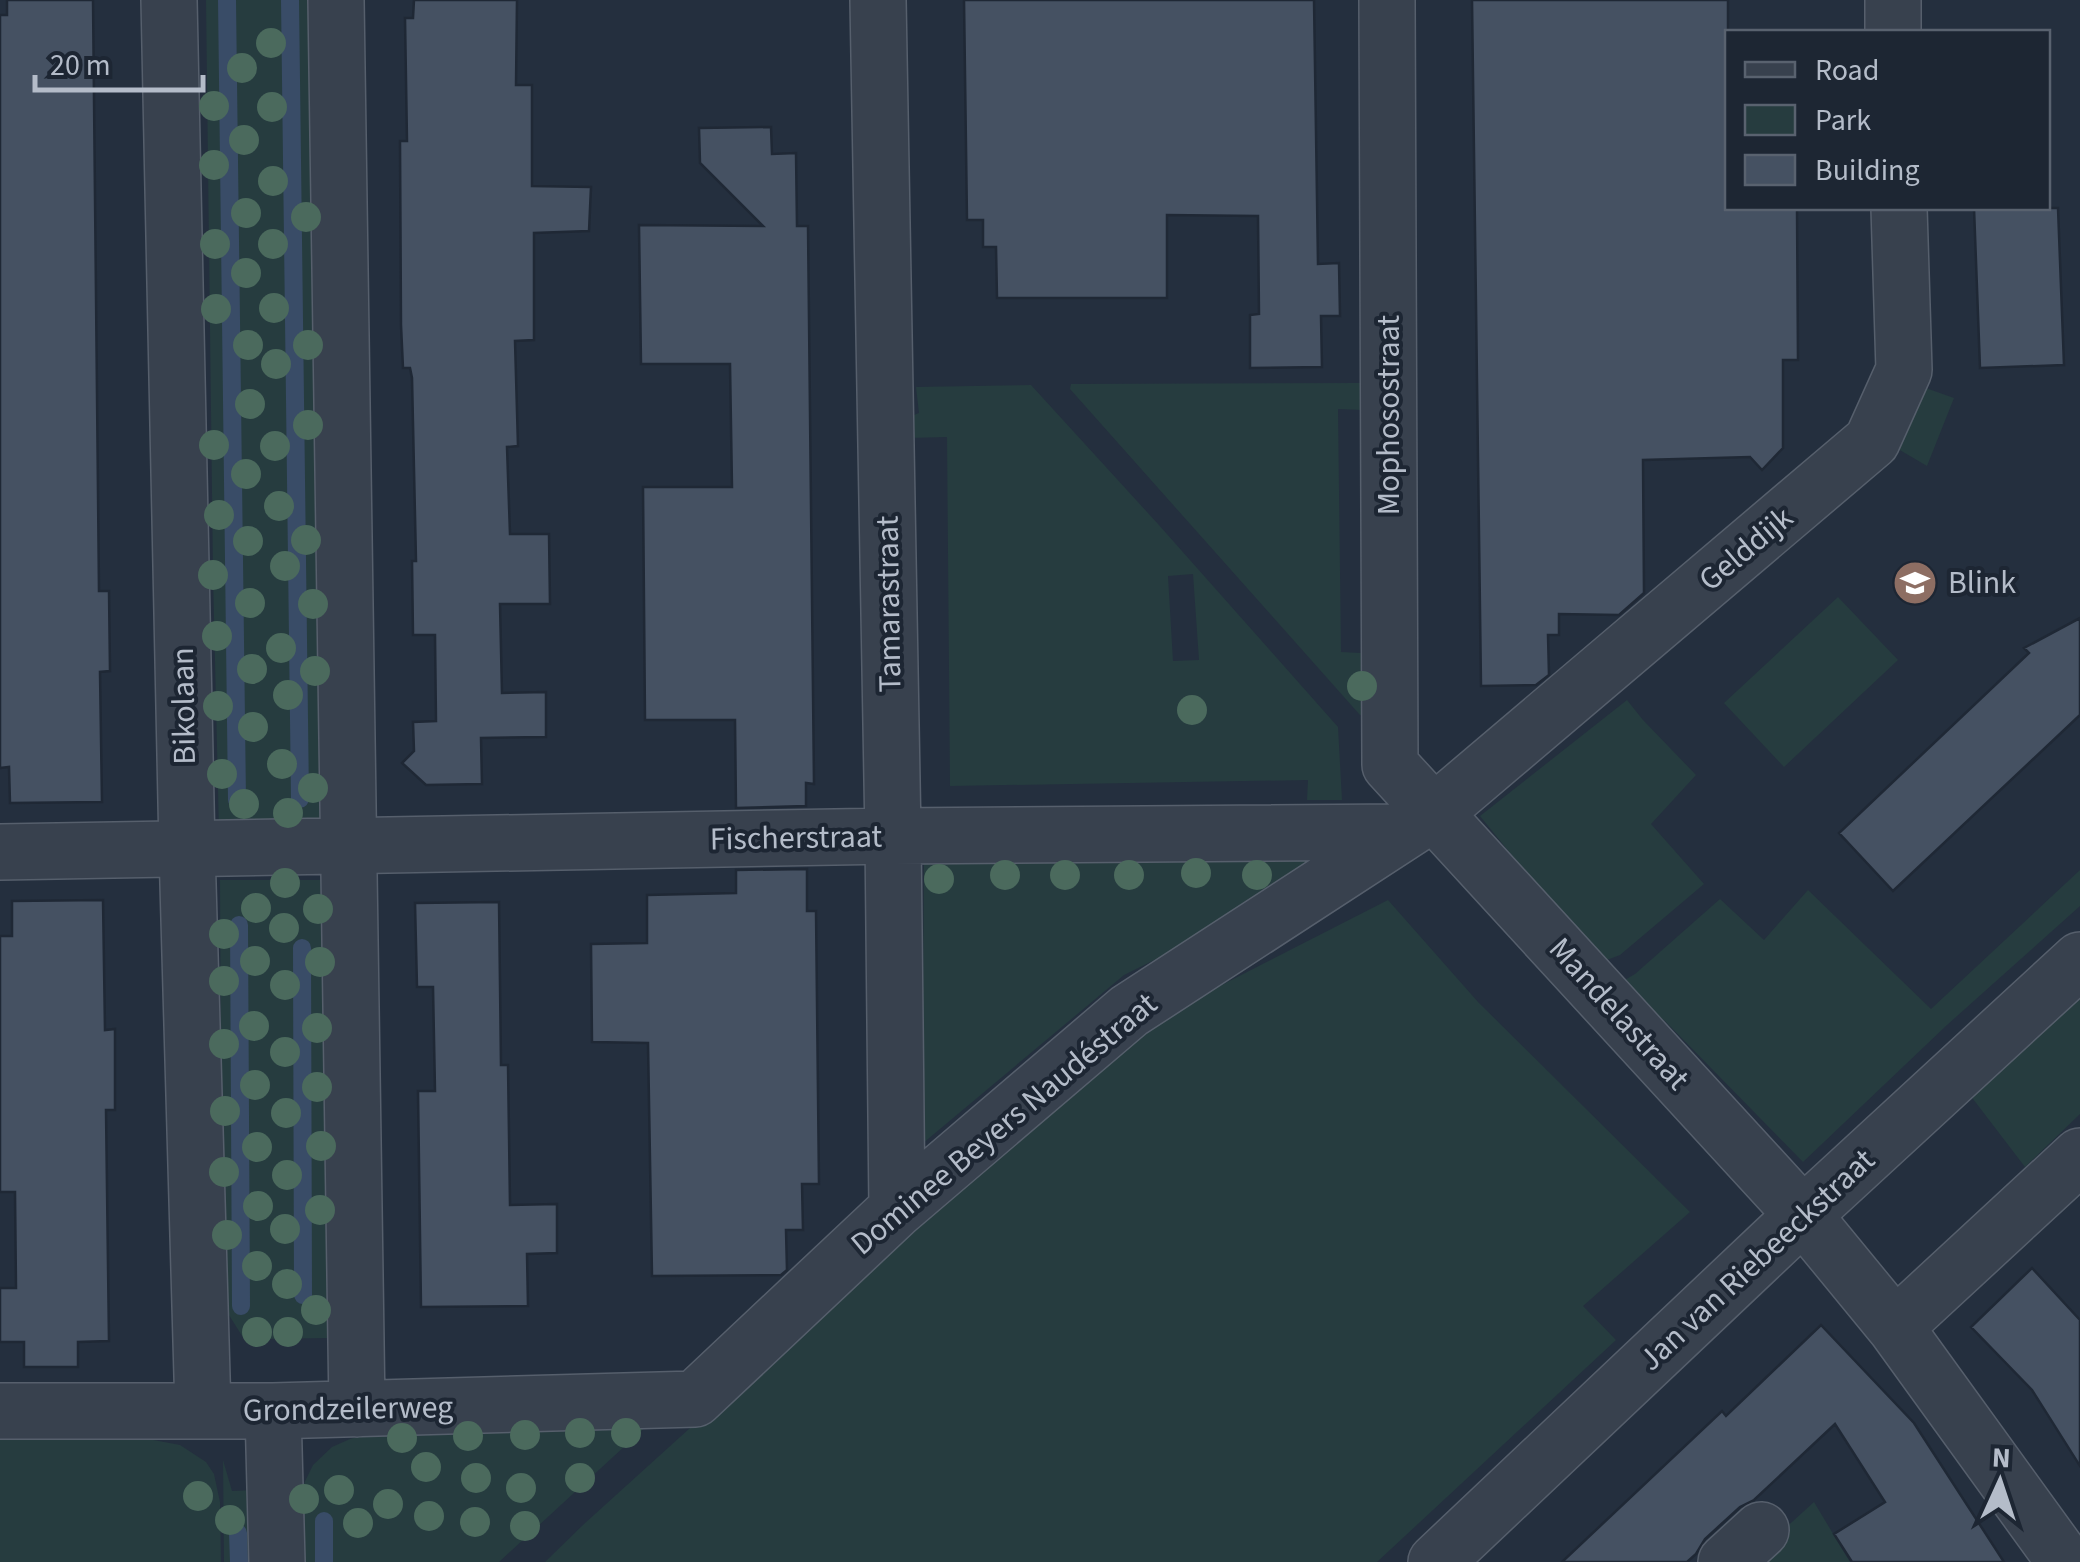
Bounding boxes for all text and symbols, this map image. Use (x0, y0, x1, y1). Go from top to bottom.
scale bar (35, 30, 202, 92)
legend (1725, 30, 2050, 210)
text: 20 m (50, 44, 111, 87)
text: Road (1815, 49, 1879, 92)
text: Park (1815, 99, 1871, 142)
text: Building (1815, 149, 1920, 192)
street label: Mophosostraat (1366, 315, 1412, 515)
street label: Gelddijk (1689, 496, 1803, 602)
street label: Tamarastraat (864, 515, 914, 693)
school or university icon: Blink (1892, 560, 1938, 606)
place label: Blink (1948, 560, 2016, 606)
street label: Bikolaan (160, 647, 208, 765)
street label: Fischerstraat (709, 813, 883, 863)
street label: Mandelastraat (1538, 927, 1700, 1101)
street label: Dominee Beyers Naudéstraat (841, 982, 1167, 1266)
street label: Jan van Riebeeckstraat (1629, 1138, 1885, 1382)
street label: Grondzeilerweg (242, 1384, 454, 1434)
north arrow (1950, 1432, 2050, 1532)
text: N (1991, 1438, 2012, 1478)

